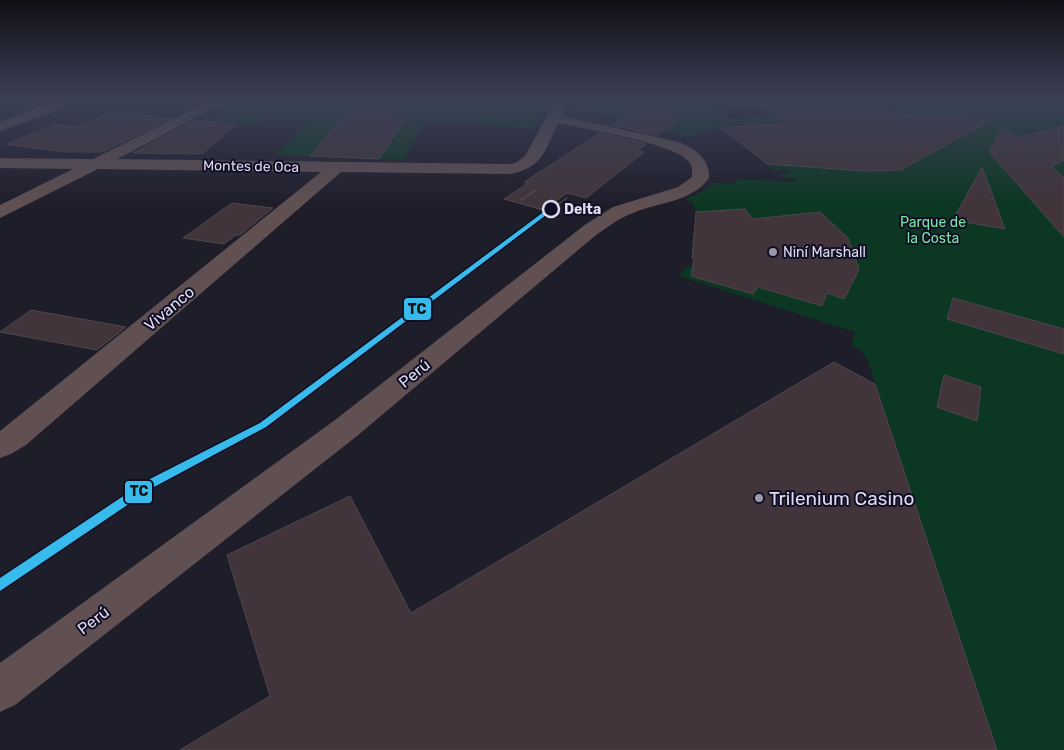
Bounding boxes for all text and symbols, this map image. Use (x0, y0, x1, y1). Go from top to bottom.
street label: Montes de Oca (203, 157, 299, 176)
marker: Delta (542, 200, 560, 218)
place label: Delta (564, 201, 601, 218)
park label: Parque de la Costa (900, 214, 966, 247)
place label: Niní Marshall (783, 244, 866, 261)
marker: Niní Marshall (767, 246, 779, 258)
street label: Vivanco (140, 282, 198, 335)
line badge: TC (403, 297, 432, 321)
text: TC (408, 301, 426, 318)
street label: Perú (395, 355, 434, 392)
line badge: TC (124, 480, 153, 504)
text: TC (130, 483, 148, 500)
place label: Trilenium Casino (769, 487, 914, 510)
marker: Trilenium Casino (753, 492, 765, 504)
street label: Perú (74, 602, 113, 638)

